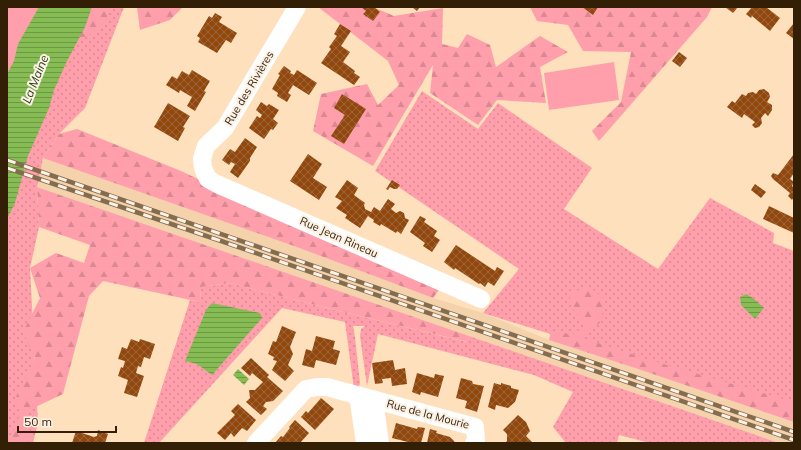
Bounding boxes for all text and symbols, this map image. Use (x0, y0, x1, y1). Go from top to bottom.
street label: Rue des Rivières (221, 48, 277, 128)
water label: La Maine (19, 52, 52, 105)
street label: Rue Jean Rineau (298, 214, 380, 260)
street label: Rue de la Mourie (385, 396, 471, 432)
scale bar (18, 408, 116, 434)
text: 50 m (24, 414, 52, 429)

